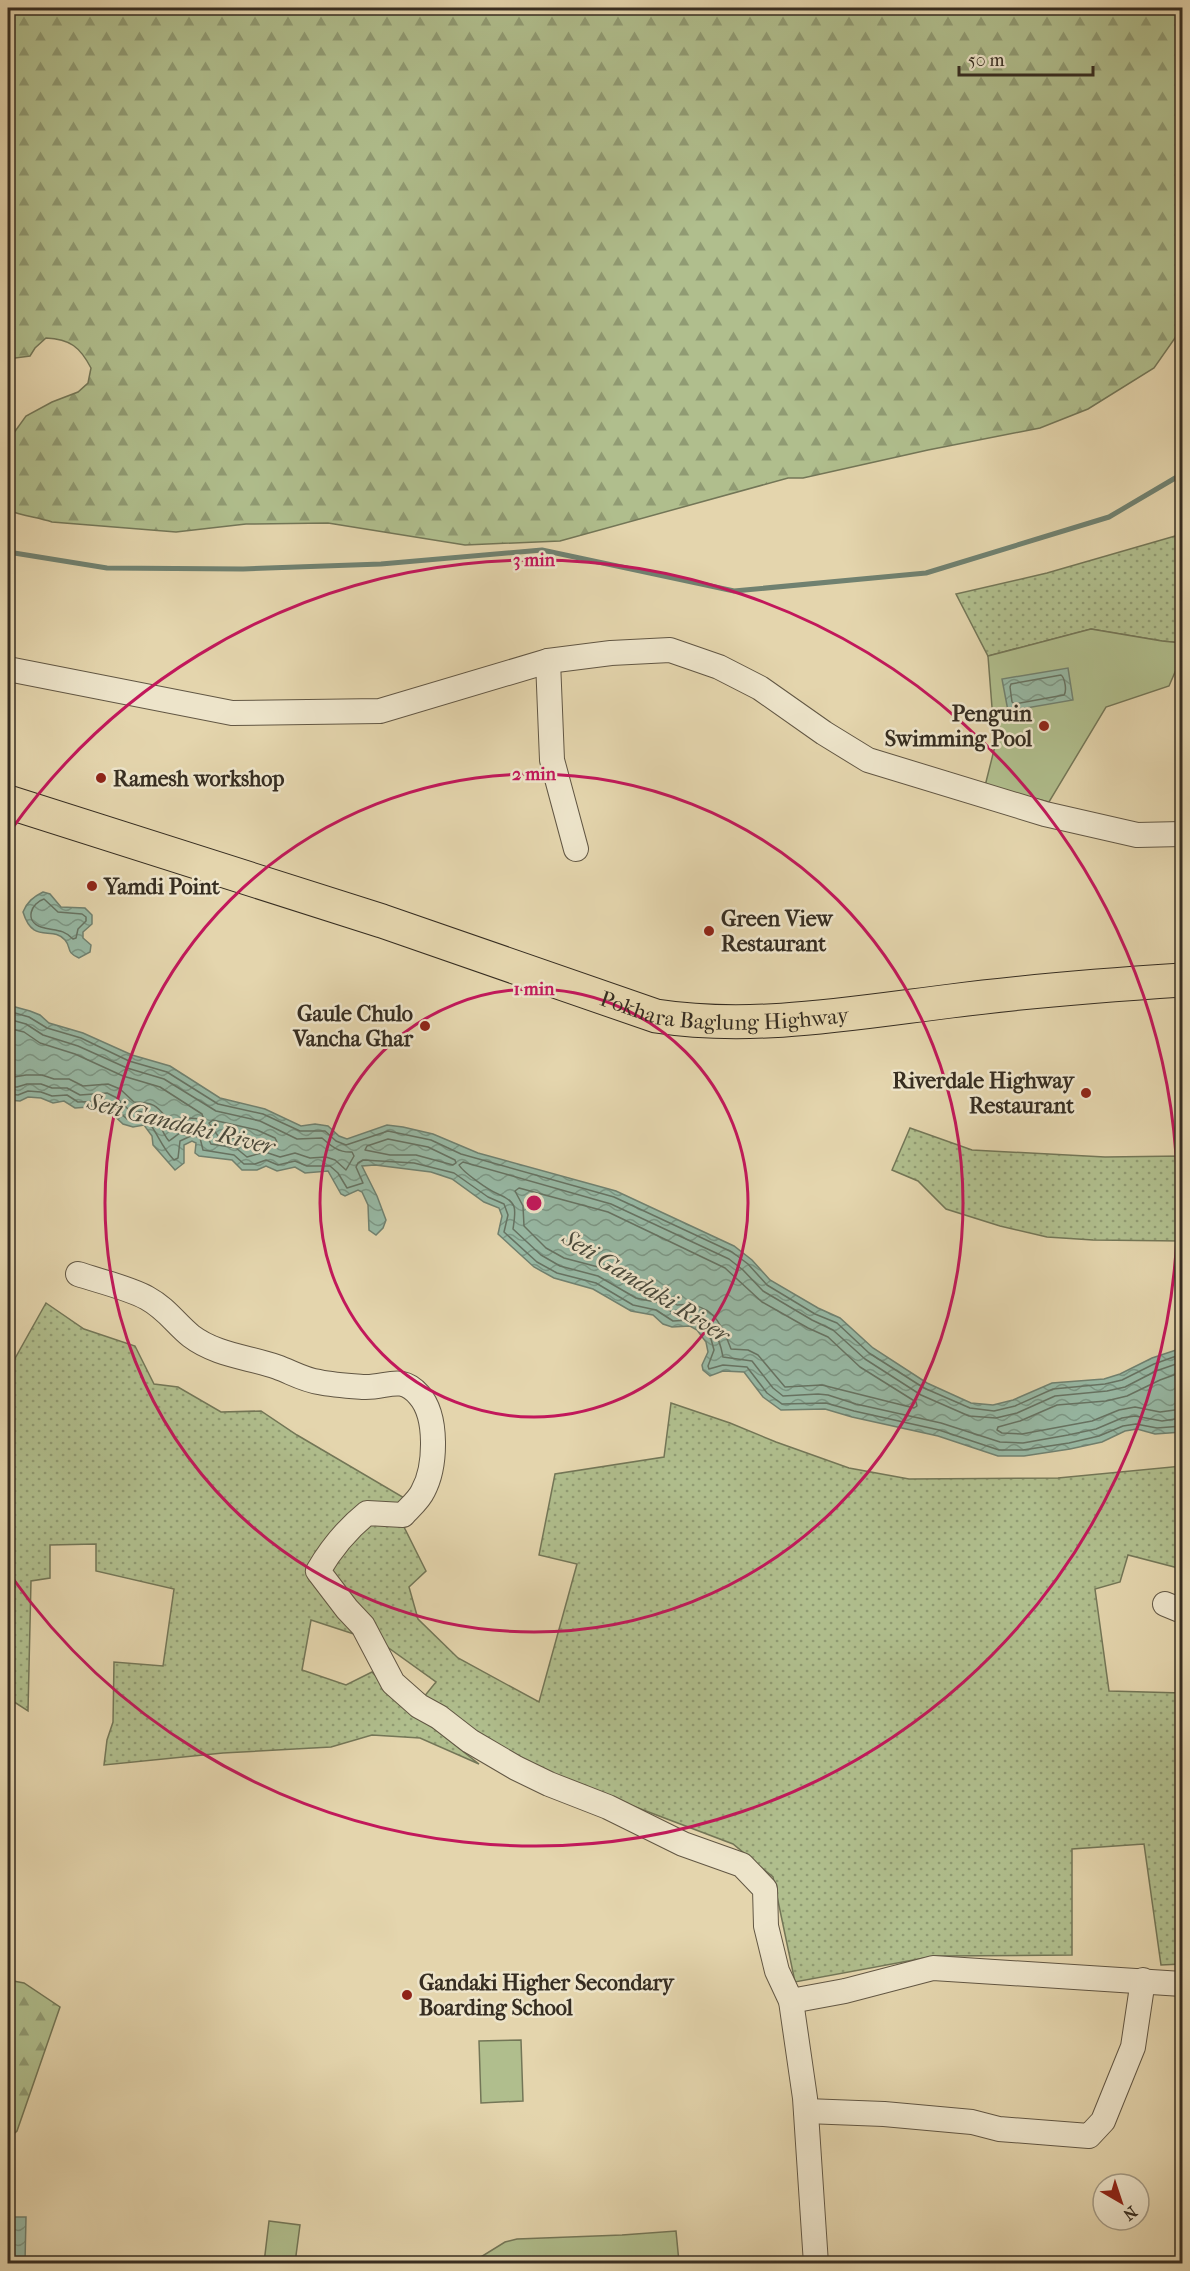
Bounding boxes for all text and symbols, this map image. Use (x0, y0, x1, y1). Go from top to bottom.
scale bar (959, 39, 1092, 77)
text: 50 m (968, 50, 1005, 71)
text: 3 min (513, 550, 556, 571)
place label: Penguin Swimming Pool (885, 701, 1033, 752)
marker: Penguin Swimming Pool (1037, 719, 1051, 733)
text: 2 min (512, 764, 556, 785)
place label: Ramesh workshop (113, 766, 284, 792)
marker: Ramesh workshop (94, 771, 108, 785)
place label: Yamdi Point (103, 874, 221, 900)
marker: Yamdi Point (85, 879, 99, 893)
place label: Green View Restaurant (721, 906, 834, 957)
marker: Green View Restaurant (702, 924, 716, 938)
text: 1 min (513, 979, 555, 1000)
street label: Pokhara Baglung Highway (597, 986, 851, 1036)
place label: Gaule Chulo Vancha Ghar (292, 1001, 414, 1052)
marker: Gaule Chulo Vancha Ghar (418, 1019, 432, 1033)
place label: Riverdale Highway Restaurant (893, 1068, 1075, 1119)
marker: Riverdale Highway Restaurant (1079, 1086, 1093, 1100)
water label: Seti Gandaki River (84, 1087, 280, 1161)
centre of rings (524, 1193, 544, 1213)
water label: Seti Gandaki River (556, 1223, 737, 1350)
place label: Gandaki Higher Secondary Boarding School (419, 1970, 675, 2021)
marker: Gandaki Higher Secondary Boarding School (400, 1988, 414, 2002)
north arrow (1091, 2172, 1151, 2232)
text: N (1119, 2202, 1141, 2225)

